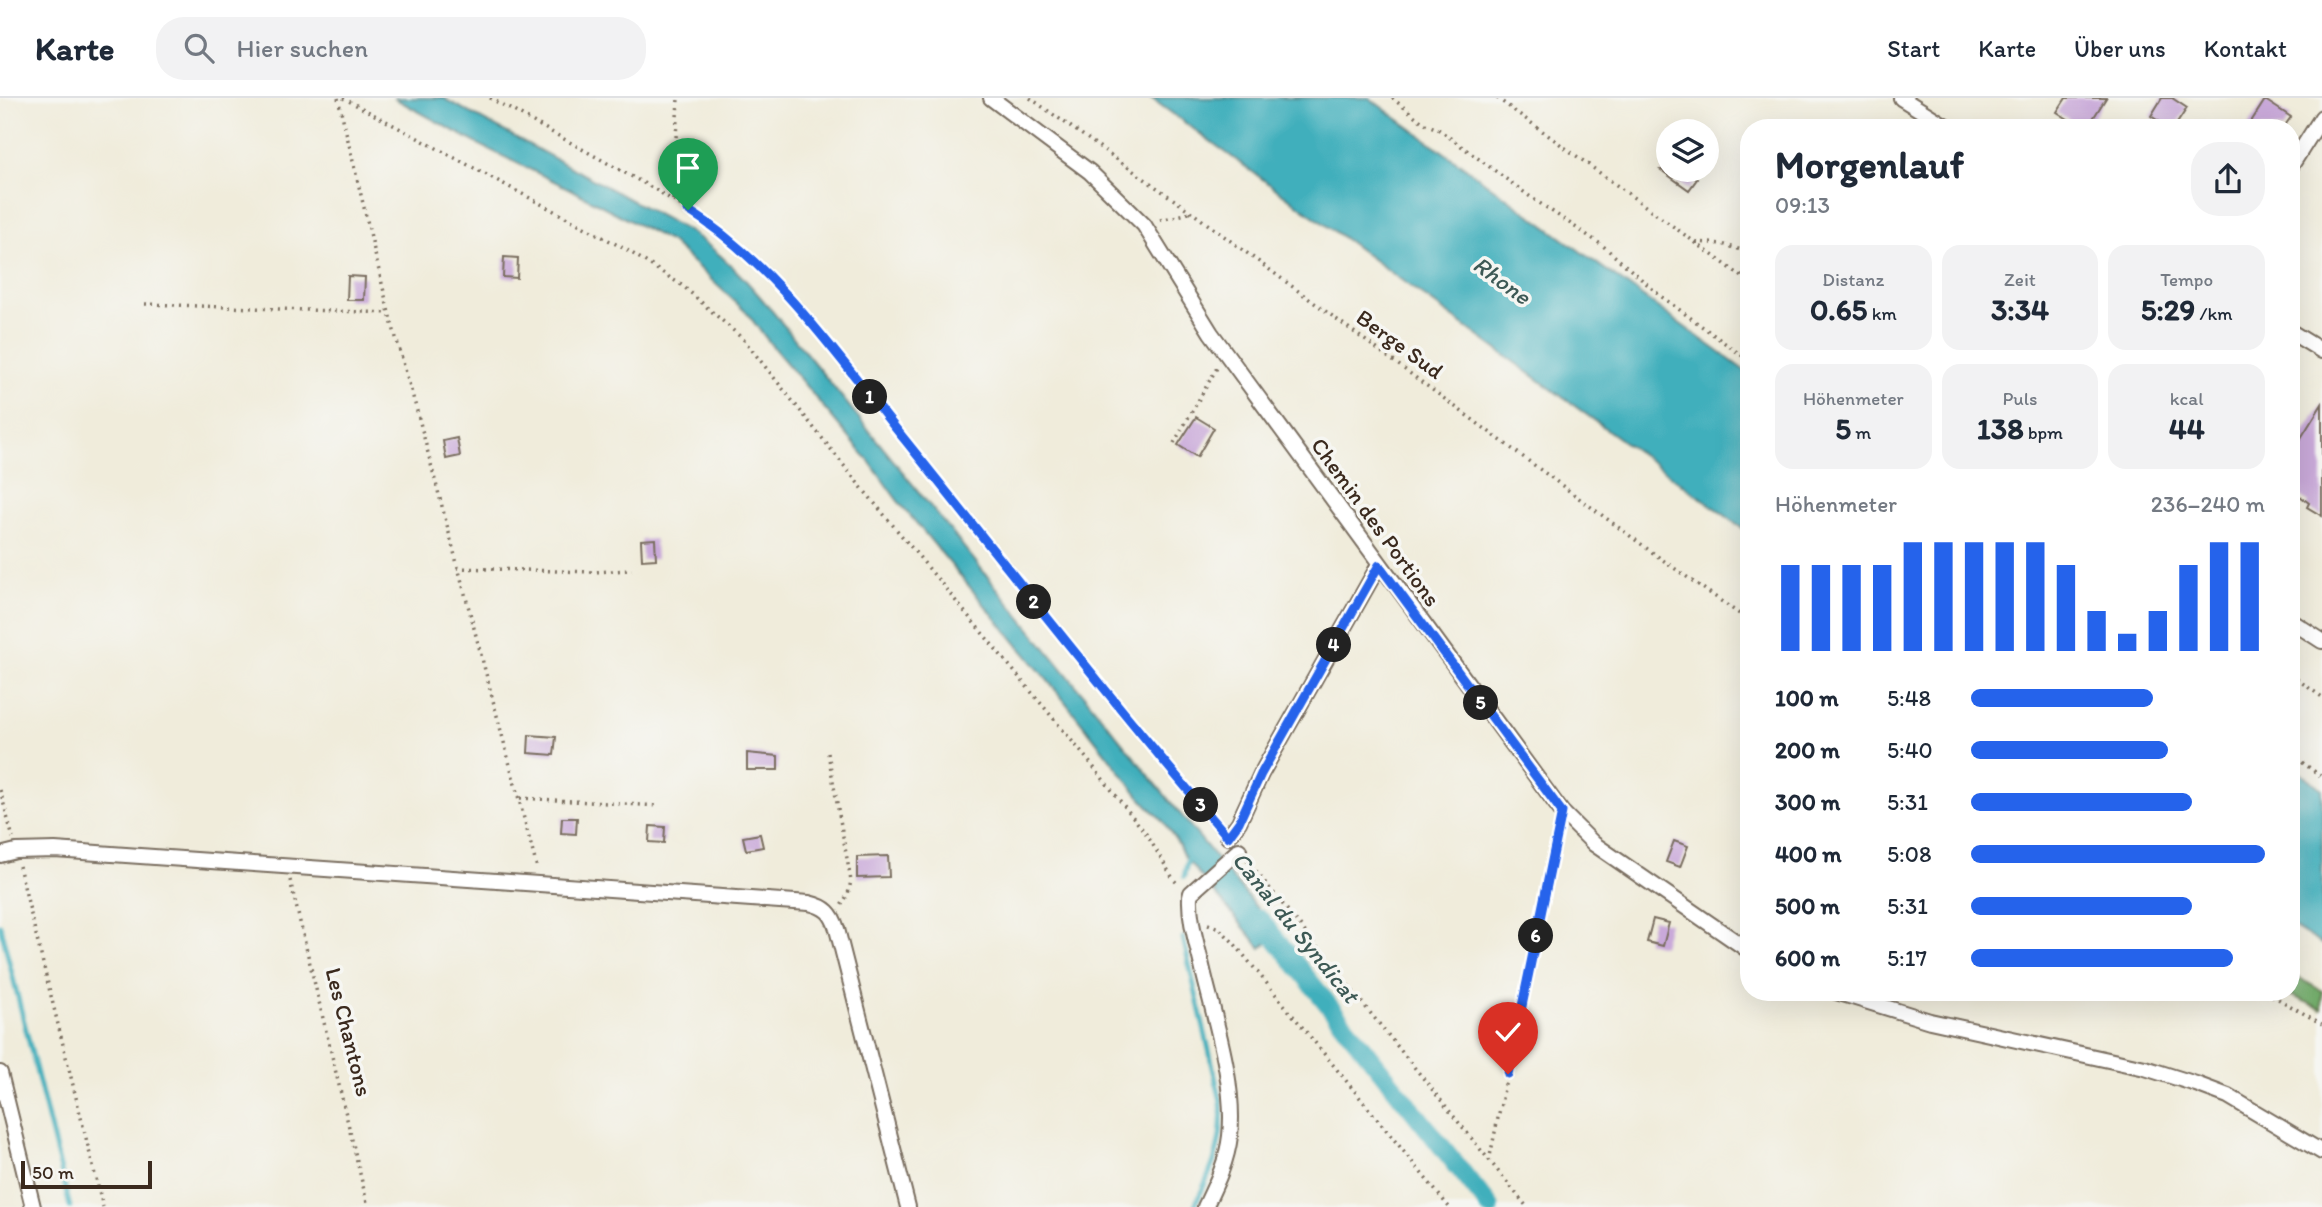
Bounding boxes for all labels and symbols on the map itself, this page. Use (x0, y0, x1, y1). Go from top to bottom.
pin (658, 138, 718, 210)
water label: Rhone (1468, 249, 1538, 311)
street label: Berge Sud (1351, 303, 1449, 385)
pin: 1 (852, 380, 888, 414)
street label: Chemin des Portions (1305, 432, 1447, 612)
pin: 2 (1016, 584, 1052, 620)
pin: 4 (1316, 628, 1352, 662)
pin: 5 (1464, 686, 1498, 720)
pin: 3 (1184, 788, 1218, 822)
water label: Canal du Syndicat (1226, 846, 1367, 1010)
pin: 6 (1518, 918, 1554, 954)
street label: Les Chantons (319, 965, 379, 1099)
pin (1478, 1002, 1538, 1074)
scale bar (21, 1158, 152, 1190)

